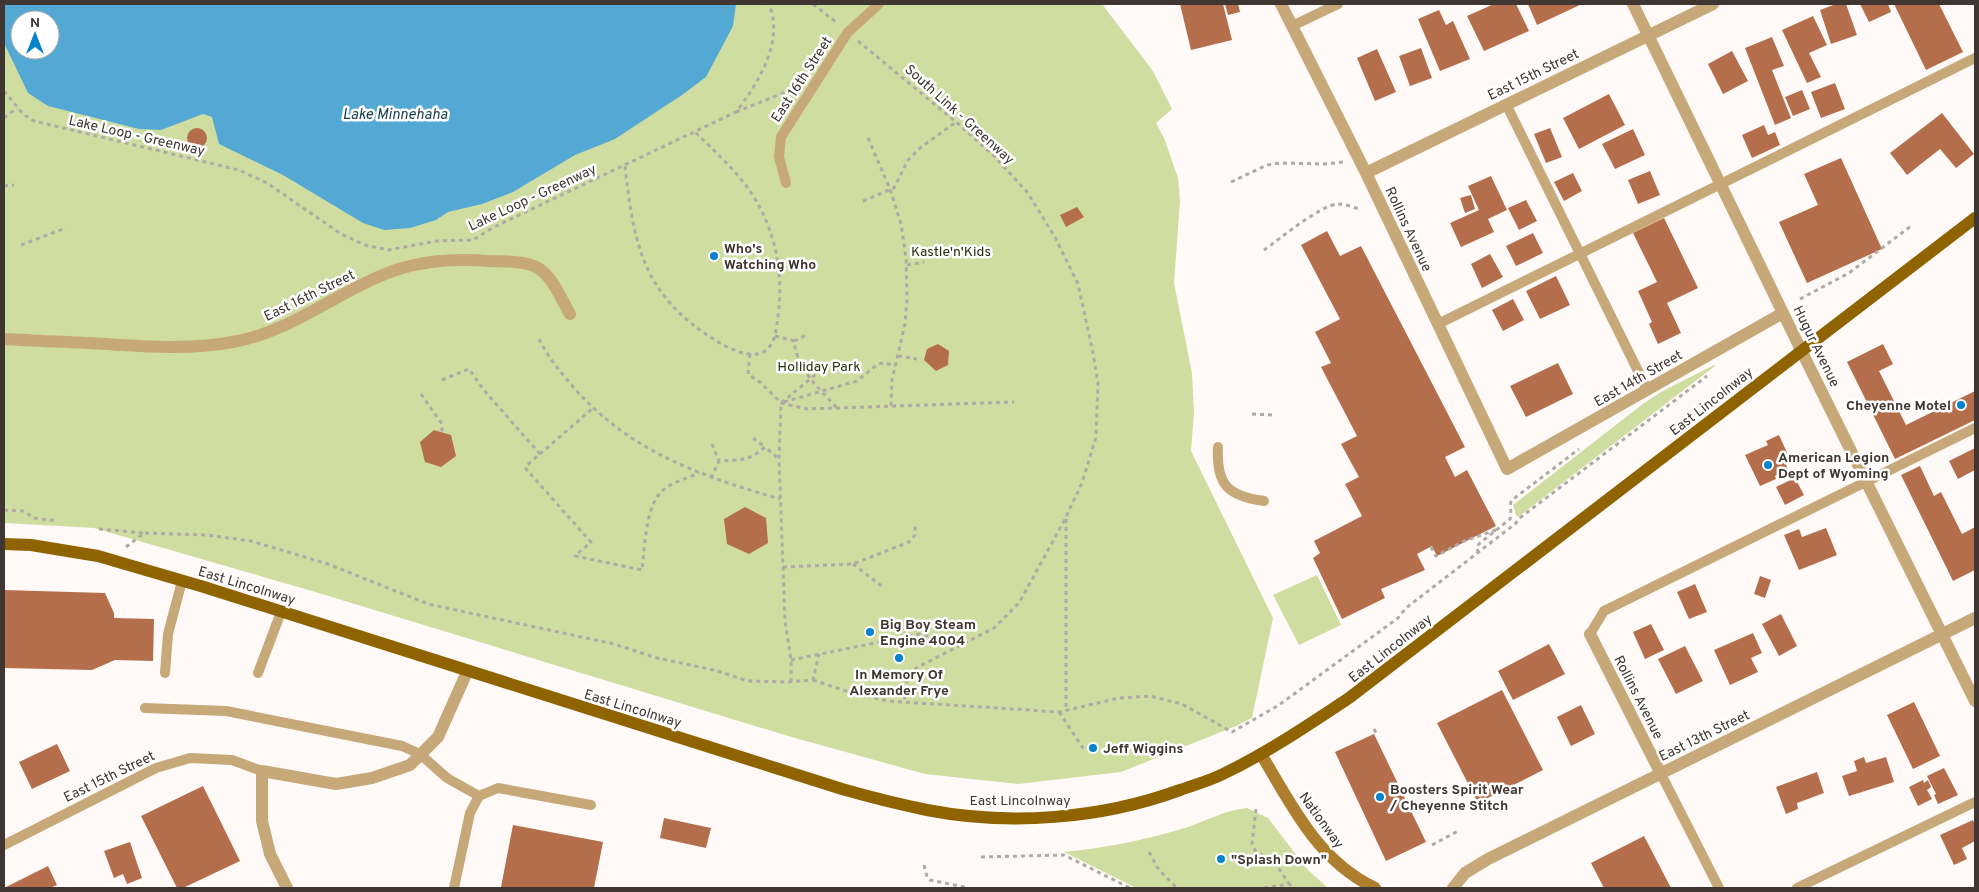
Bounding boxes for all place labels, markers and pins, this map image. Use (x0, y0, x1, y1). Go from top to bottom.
place label: Who's Watching Who (724, 241, 816, 274)
marker: Who's Watching Who (708, 250, 720, 262)
place label: Cheyenne Motel (1846, 398, 1951, 415)
marker: Cheyenne Motel (1955, 399, 1967, 411)
place label: American Legion Dept of Wyoming (1778, 450, 1889, 483)
marker: American Legion Dept of Wyoming (1762, 459, 1774, 471)
place label: Big Boy Steam Engine 4004 (880, 617, 976, 650)
marker: Big Boy Steam Engine 4004 (864, 626, 876, 638)
marker: In Memory Of Alexander Frye (893, 652, 905, 664)
place label: In Memory Of Alexander Frye (849, 667, 949, 700)
place label: Jeff Wiggins (1103, 741, 1184, 758)
marker: Jeff Wiggins (1087, 742, 1099, 754)
place label: Boosters Spirit Wear / Cheyenne Stitch (1389, 782, 1524, 815)
marker: Boosters Spirit Wear / Cheyenne Stitch (1374, 791, 1386, 803)
place label: "Splash Down" (1231, 852, 1327, 869)
marker: "Splash Down" (1215, 853, 1227, 865)

